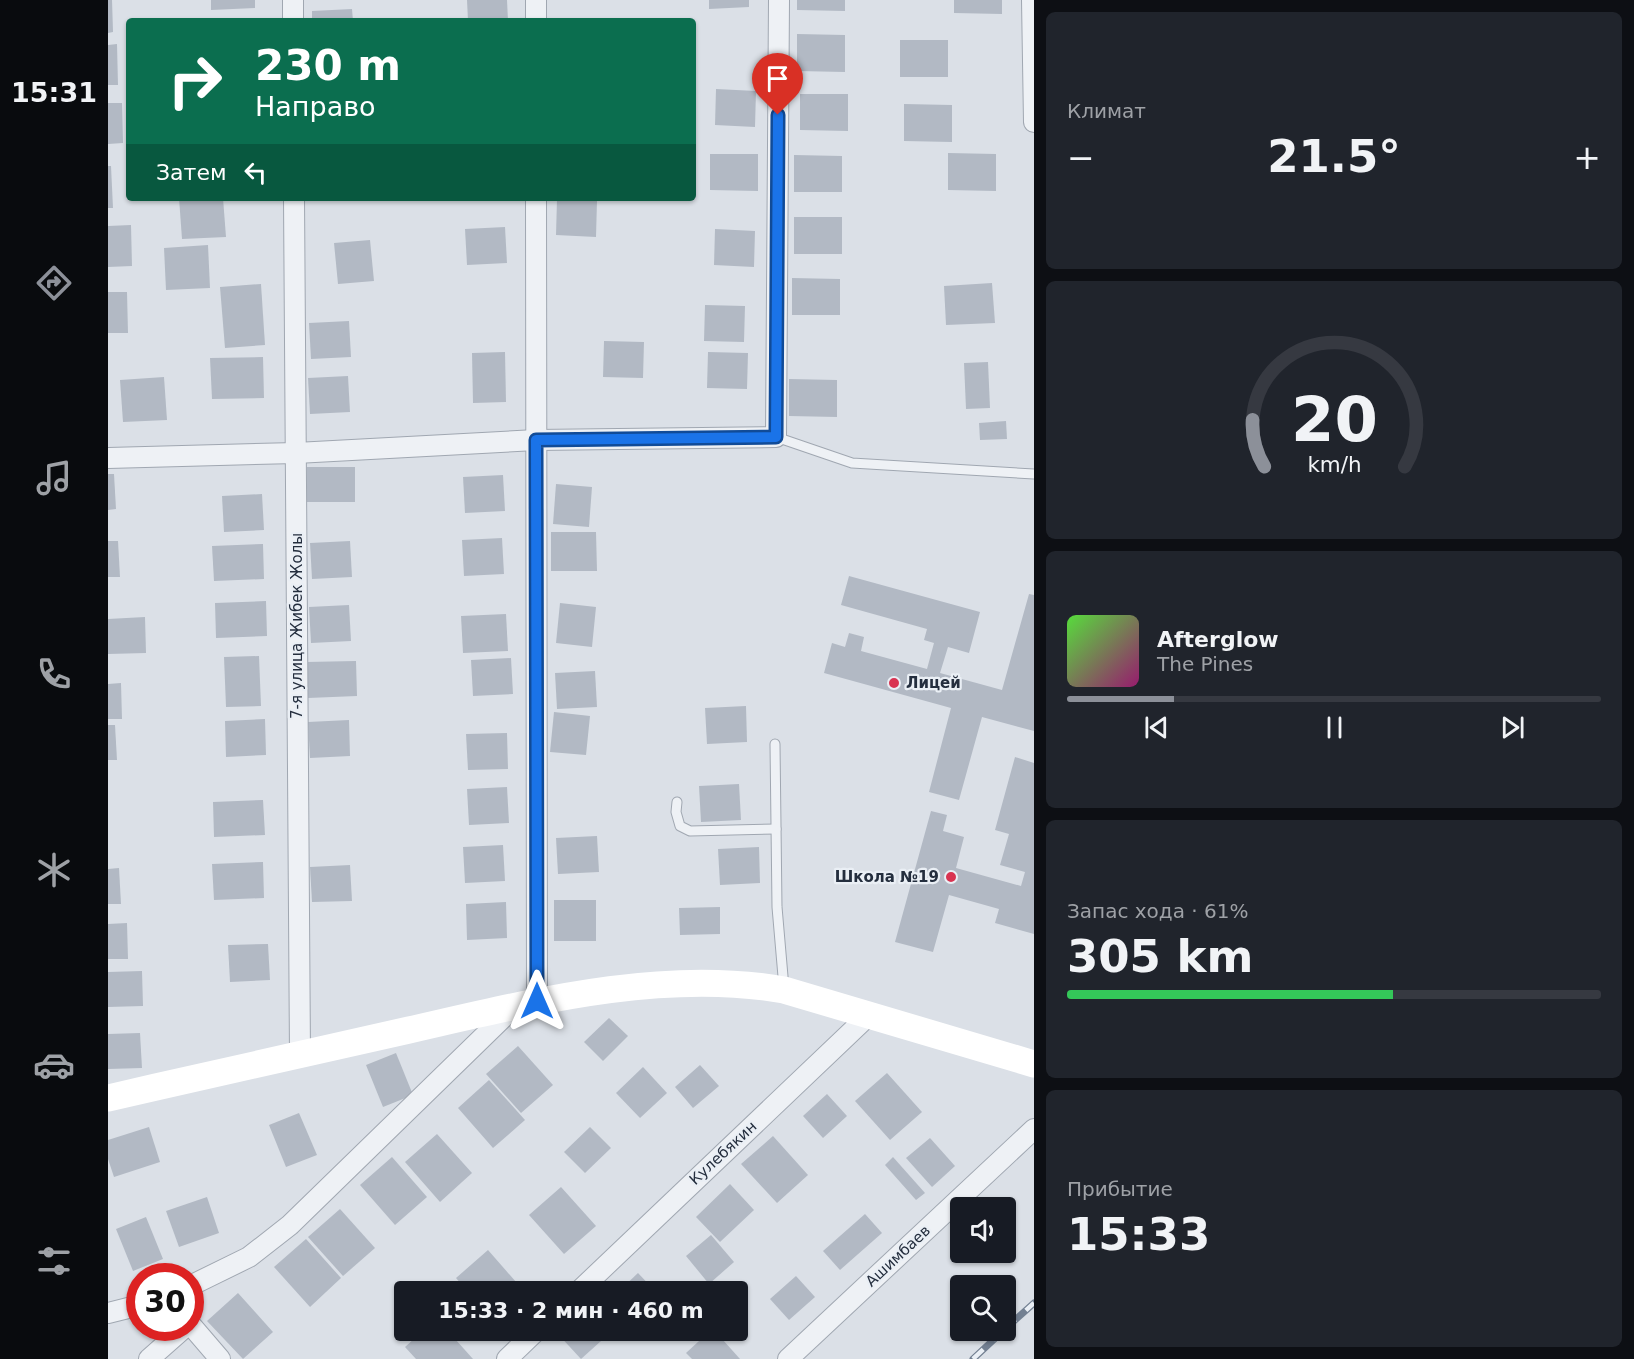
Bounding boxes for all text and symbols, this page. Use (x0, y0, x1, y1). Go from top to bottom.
text: 230 m (255, 41, 401, 90)
icon: right (156, 42, 234, 120)
pin (752, 53, 803, 115)
icon: arrive (761, 62, 794, 95)
text: 15:31 (11, 77, 97, 108)
text: Направо (255, 91, 376, 122)
text: Климат (1067, 99, 1146, 123)
text: 21.5° (1267, 130, 1401, 183)
text: − (1067, 138, 1095, 177)
text: + (1573, 138, 1601, 177)
icon: left (239, 156, 272, 189)
text: Затем (156, 160, 227, 185)
icon: directions (33, 262, 75, 304)
text: 20 (1291, 383, 1377, 456)
text: km/h (1307, 453, 1361, 478)
icon: music (33, 457, 75, 499)
street label: 7-я улица Жибек Жолы (288, 533, 306, 719)
text: Afterglow (1157, 627, 1279, 652)
text: The Pines (1157, 652, 1253, 676)
icon: phone (33, 653, 75, 695)
place label: Лицей (906, 674, 961, 692)
marker: Лицей (887, 676, 901, 690)
icon: previous (1140, 711, 1173, 744)
icon: pause (1318, 711, 1351, 744)
icon: next (1496, 711, 1529, 744)
icon: climate (33, 849, 75, 891)
place label: Школа №19 (835, 868, 939, 886)
marker: Школа №19 (944, 870, 958, 884)
text: Запас хода · 61% (1067, 899, 1248, 923)
text: 305 km (1067, 930, 1253, 983)
position arrow (505, 969, 569, 1033)
icon: car (33, 1044, 75, 1086)
street label: Кулебякин (686, 1117, 760, 1189)
text: Прибытие (1067, 1177, 1173, 1201)
map controls (950, 1197, 1016, 1341)
button: sound (950, 1197, 1016, 1263)
text: 15:33 (1067, 1208, 1210, 1261)
street label: Ашимбаев (862, 1222, 934, 1290)
icon: filters (33, 1240, 75, 1282)
speed limit sign: 30 (126, 1263, 204, 1341)
button: search (950, 1275, 1016, 1341)
text: 15:33 · 2 мин · 460 m (438, 1298, 704, 1323)

